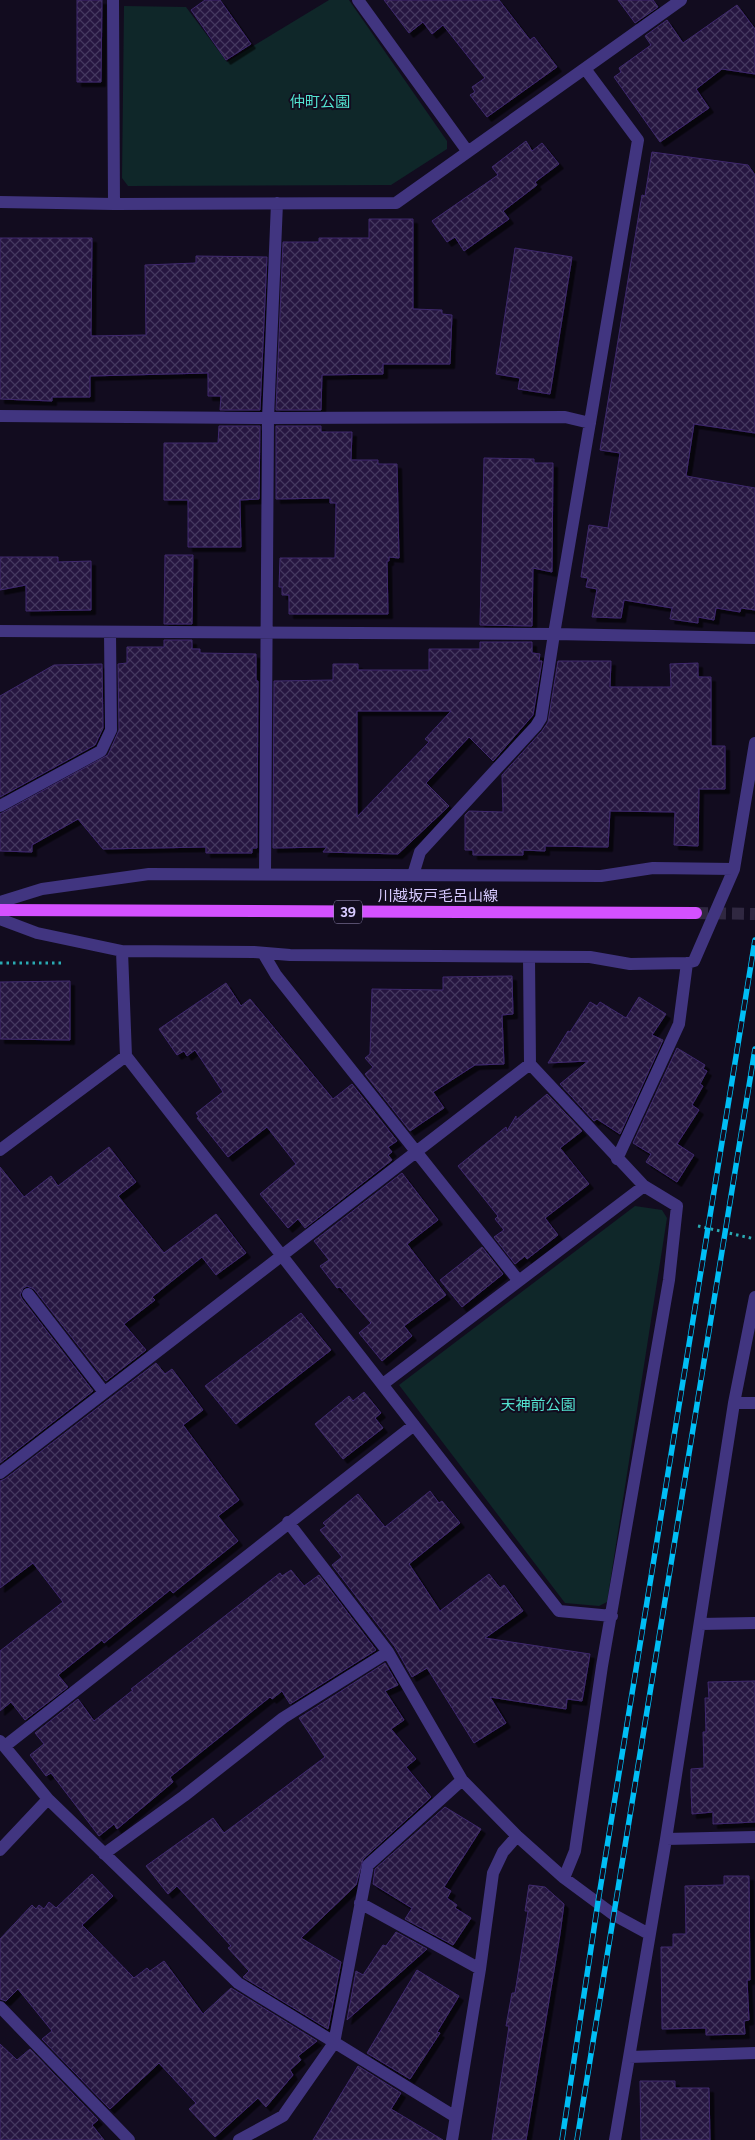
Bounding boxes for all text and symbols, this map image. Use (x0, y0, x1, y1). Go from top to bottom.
park label: 仲町公園 (290, 93, 350, 111)
street label: 川越坂戸毛呂山線 (378, 887, 498, 905)
road number: 39 (334, 900, 362, 924)
park label: 天神前公園 (500, 1396, 576, 1414)

